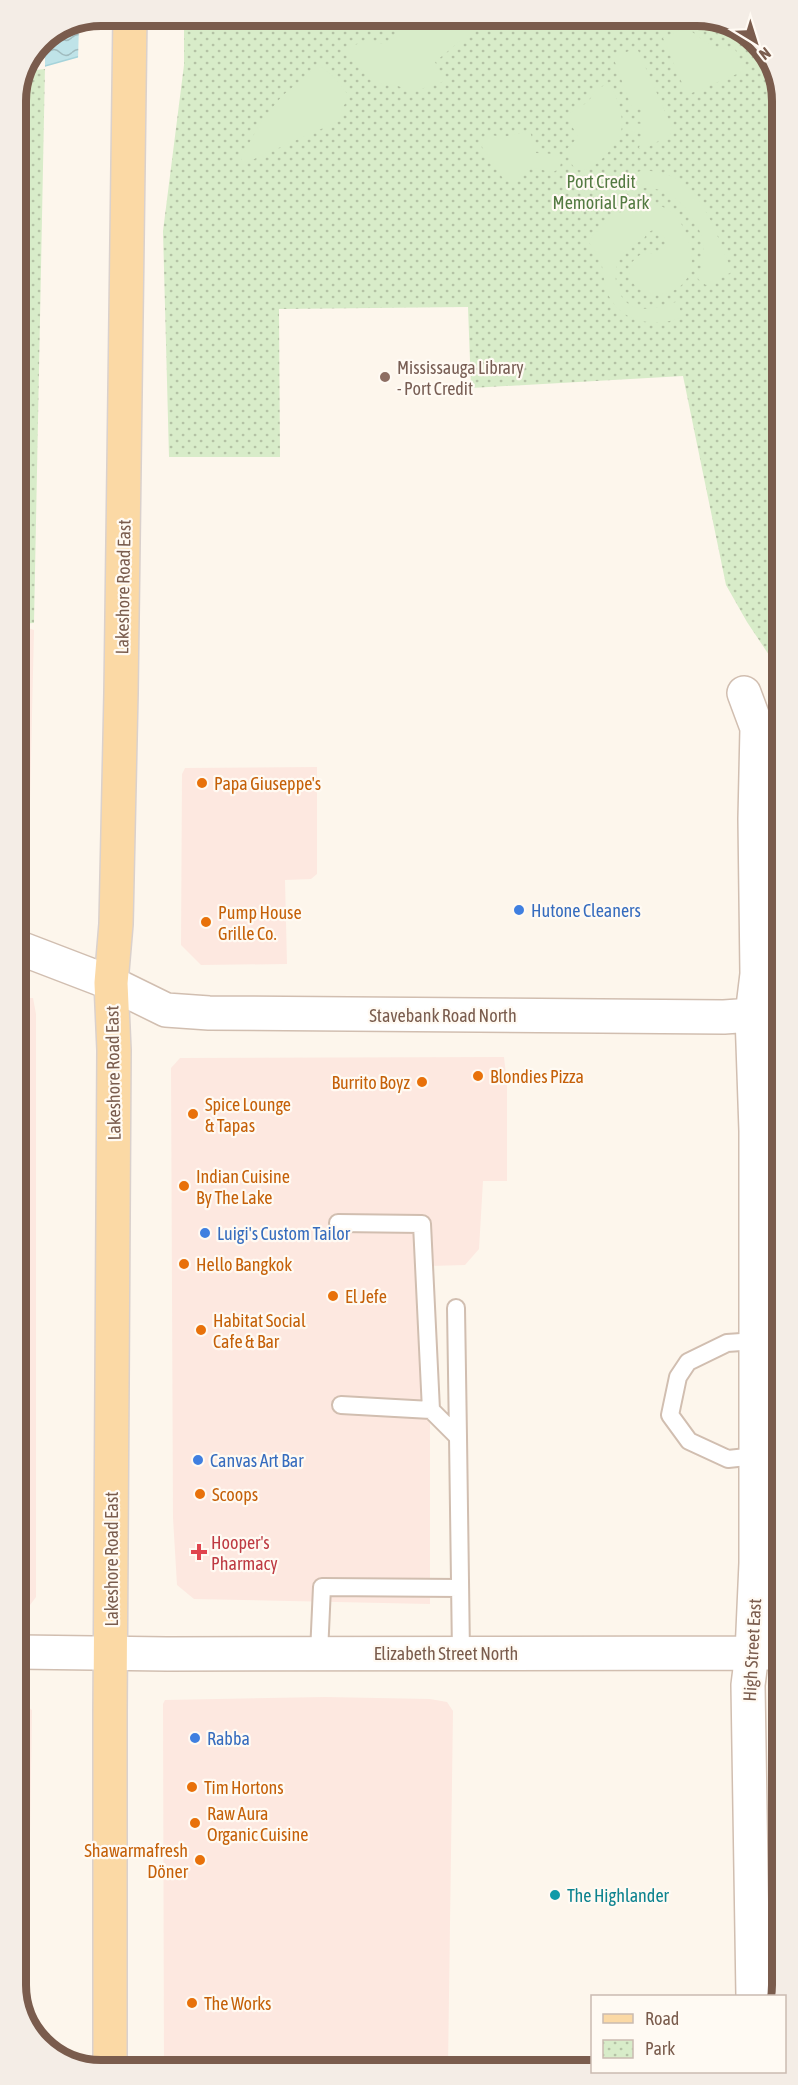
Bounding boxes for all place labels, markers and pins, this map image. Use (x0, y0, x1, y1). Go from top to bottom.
place label: Mississauga Library - Port Credit (397, 357, 524, 399)
marker: Mississauga Library - Port Credit (378, 370, 392, 384)
place label: Papa Giuseppe's (214, 773, 321, 794)
marker: Papa Giuseppe's (195, 776, 209, 790)
place label: Hutone Cleaners (531, 900, 641, 921)
place label: Pump House Grille Co. (218, 902, 302, 944)
marker: Hutone Cleaners (512, 903, 526, 917)
marker: Pump House Grille Co. (199, 915, 213, 929)
place label: Blondies Pizza (490, 1066, 584, 1087)
marker: Blondies Pizza (471, 1069, 485, 1083)
place label: Burrito Boyz (331, 1072, 411, 1093)
marker: Burrito Boyz (415, 1075, 429, 1089)
place label: Spice Lounge & Tapas (205, 1094, 291, 1136)
marker: Spice Lounge & Tapas (186, 1107, 200, 1121)
place label: Indian Cuisine By The Lake (196, 1166, 290, 1208)
marker: Indian Cuisine By The Lake (177, 1179, 191, 1193)
place label: Luigi's Custom Tailor (217, 1223, 351, 1244)
marker: Luigi's Custom Tailor (198, 1226, 212, 1240)
place label: Hello Bangkok (196, 1254, 292, 1275)
marker: Hello Bangkok (177, 1257, 191, 1271)
place label: El Jefe (345, 1286, 387, 1307)
marker: El Jefe (326, 1289, 340, 1303)
place label: Habitat Social Cafe & Bar (213, 1310, 306, 1352)
marker: Habitat Social Cafe & Bar (194, 1323, 208, 1337)
place label: Canvas Art Bar (210, 1450, 304, 1471)
marker: Canvas Art Bar (191, 1453, 205, 1467)
place label: Scoops (212, 1484, 258, 1505)
marker: Scoops (193, 1487, 207, 1501)
place label: Hooper's Pharmacy (211, 1532, 278, 1574)
marker: Hooper's Pharmacy (192, 1545, 206, 1559)
place label: Rabba (207, 1728, 250, 1749)
marker: Rabba (188, 1731, 202, 1745)
place label: Tim Hortons (204, 1777, 284, 1798)
marker: Tim Hortons (185, 1780, 199, 1794)
place label: Raw Aura Organic Cuisine (207, 1803, 308, 1845)
marker: Raw Aura Organic Cuisine (188, 1816, 202, 1830)
place label: Shawarmafresh Döner (84, 1840, 189, 1882)
marker: Shawarmafresh Döner (193, 1853, 207, 1867)
place label: The Highlander (567, 1885, 670, 1906)
marker: The Highlander (548, 1888, 562, 1902)
place label: The Works (204, 1993, 271, 2014)
marker: The Works (185, 1996, 199, 2010)

